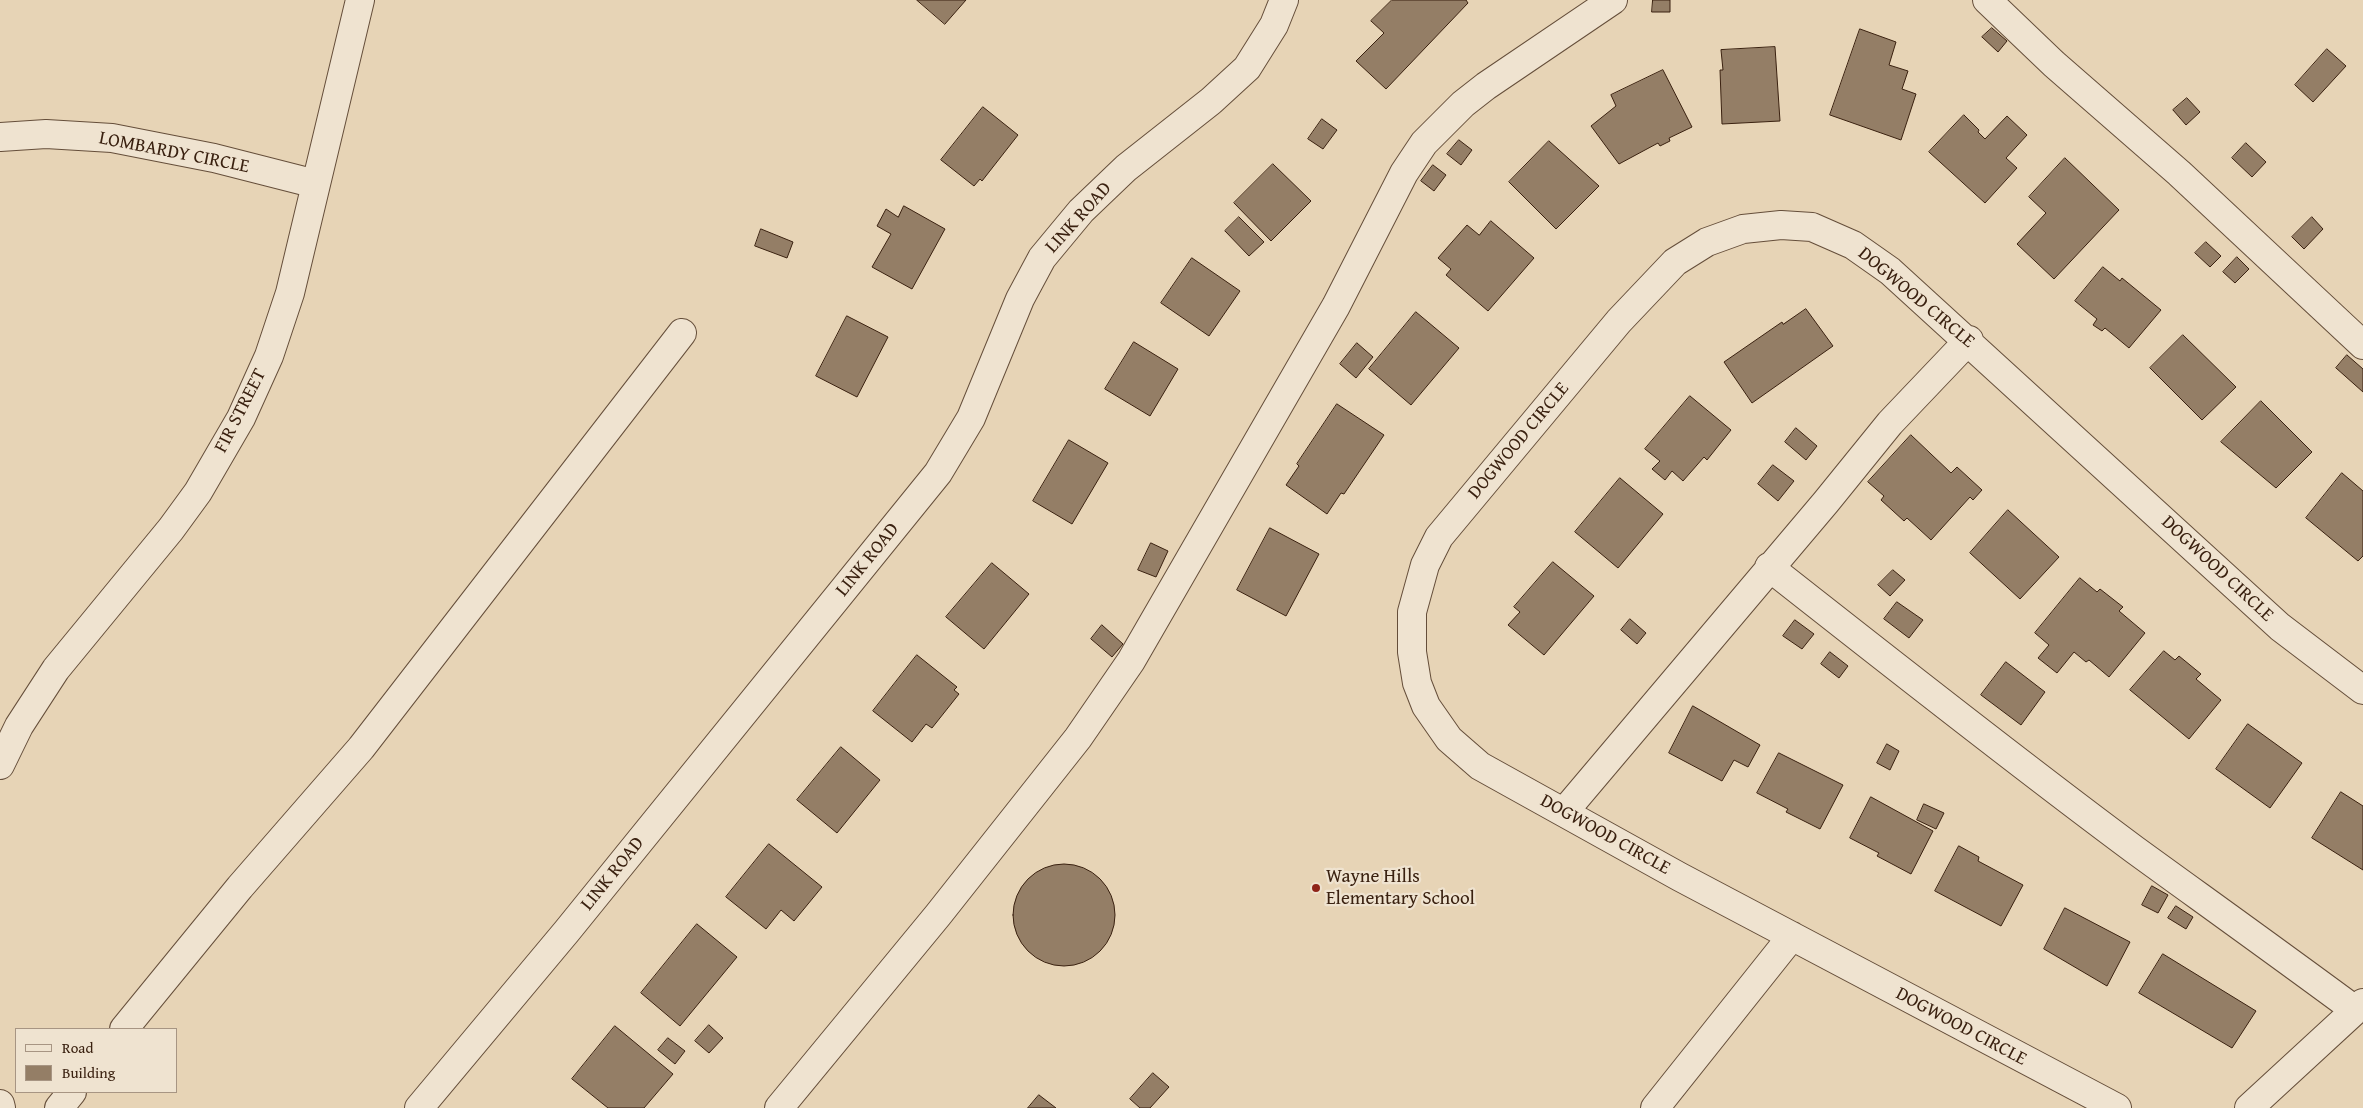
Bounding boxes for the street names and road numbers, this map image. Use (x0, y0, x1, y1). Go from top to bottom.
street label: LOMBARDY CIRCLE (97, 127, 251, 179)
street label: LINK ROAD (1041, 178, 1117, 258)
street label: DOGWOOD CIRCLE (1853, 243, 1979, 353)
street label: FIR STREET (210, 365, 272, 457)
street label: DOGWOOD CIRCLE (1464, 378, 1574, 504)
street label: DOGWOOD CIRCLE (2156, 511, 2278, 627)
street label: LINK ROAD (831, 519, 905, 601)
street label: DOGWOOD CIRCLE (1536, 790, 1674, 880)
street label: LINK ROAD (576, 833, 650, 915)
street label: DOGWOOD CIRCLE (1892, 983, 2030, 1071)

